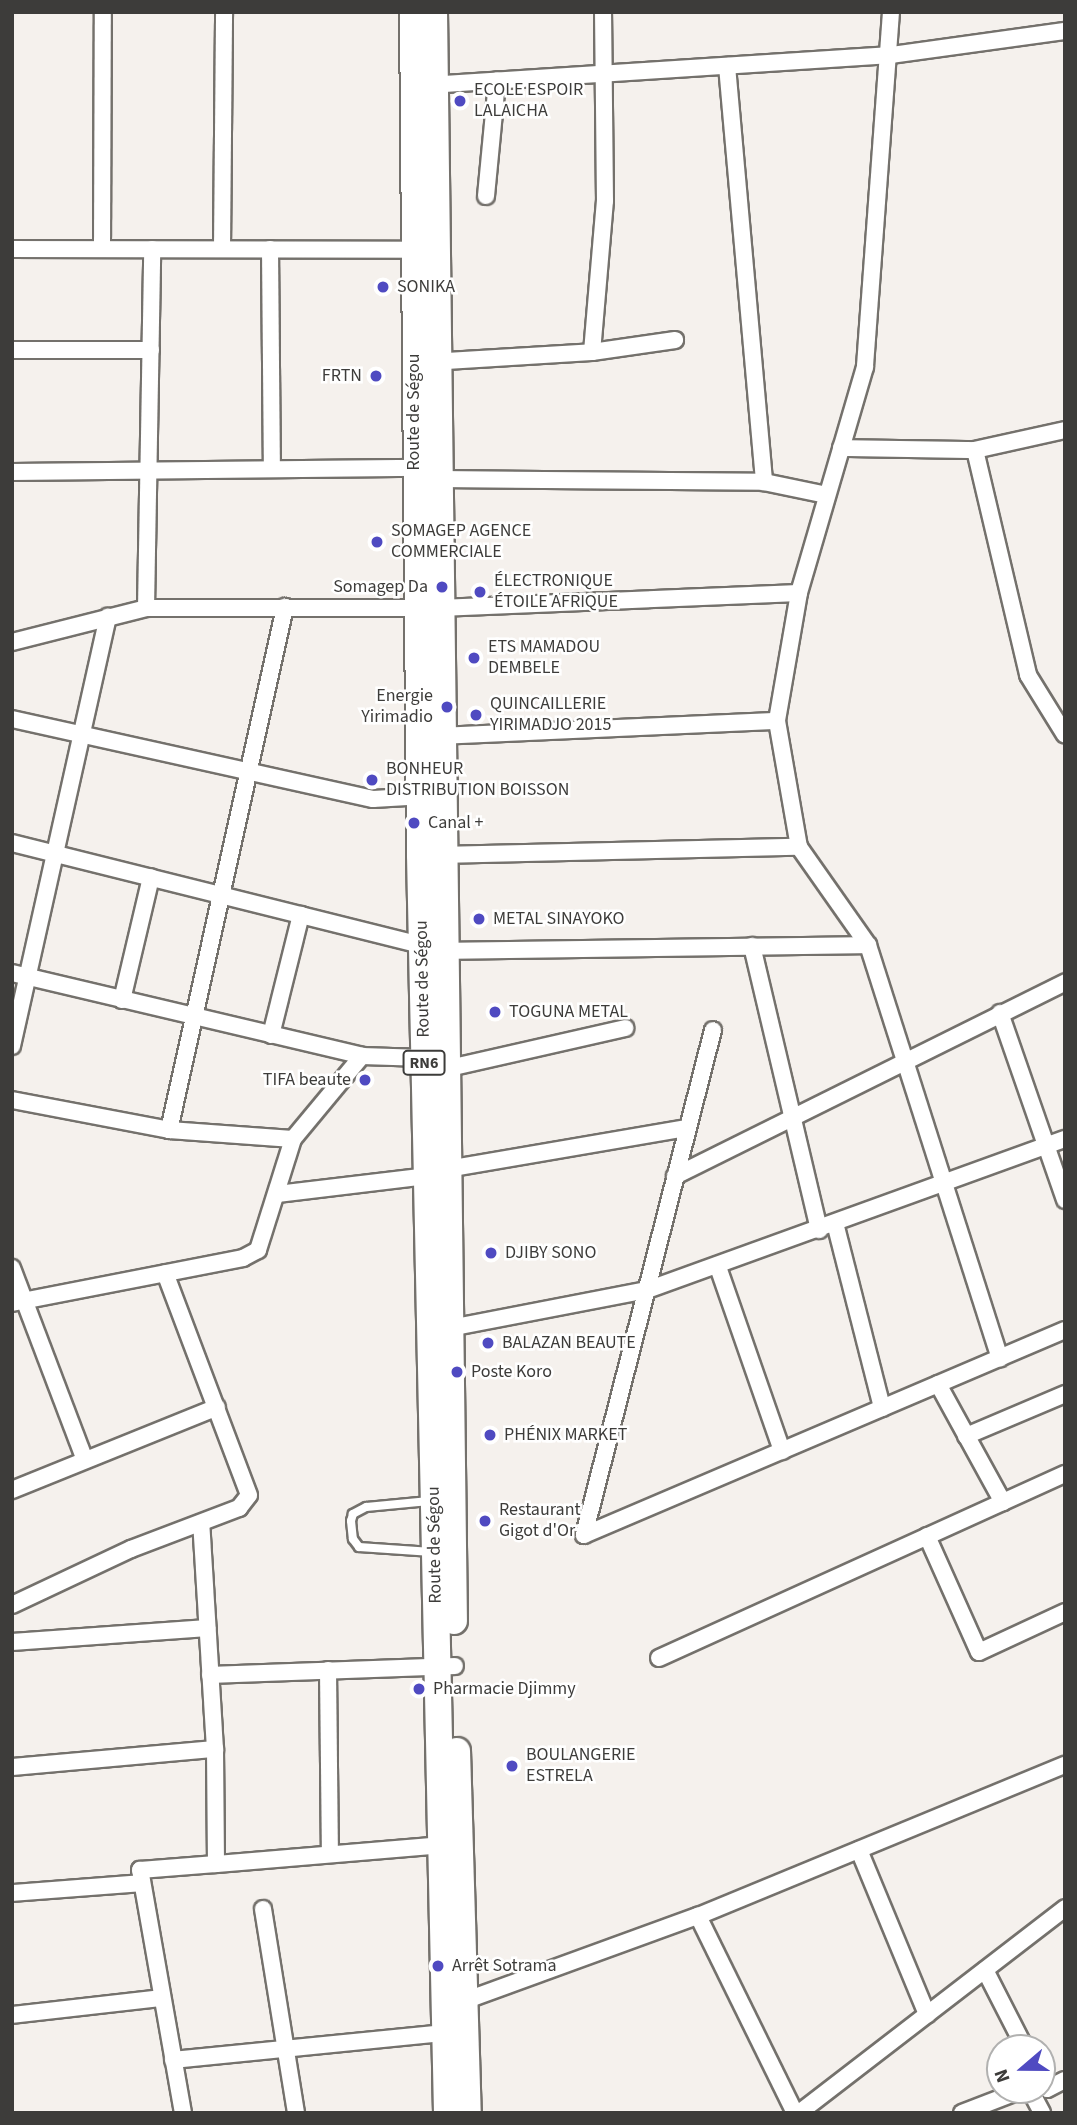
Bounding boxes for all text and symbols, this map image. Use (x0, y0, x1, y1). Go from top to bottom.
place label: ECOLE ESPOIR LALAICHA (474, 80, 583, 122)
marker: ECOLE ESPOIR LALAICHA (452, 93, 468, 109)
place label: SONIKA (397, 276, 455, 298)
marker: SONIKA (375, 279, 391, 295)
street label: Route de Ségou (403, 353, 425, 471)
place label: FRTN (322, 365, 362, 387)
marker: FRTN (368, 368, 384, 384)
place label: SOMAGEP AGENCE COMMERCIALE (391, 521, 531, 564)
marker: SOMAGEP AGENCE COMMERCIALE (369, 534, 385, 550)
place label: ÉLECTRONIQUE ÉTOILE AFRIQUE (494, 571, 618, 614)
place label: Somagep Da (333, 576, 428, 598)
marker: Somagep Da (434, 579, 450, 595)
marker: ÉLECTRONIQUE ÉTOILE AFRIQUE (472, 584, 488, 600)
place label: ETS MAMADOU DEMBELE (488, 637, 600, 680)
marker: ETS MAMADOU DEMBELE (466, 650, 482, 666)
place label: Energie Yirimadio (361, 686, 433, 728)
place label: QUINCAILLERIE YIRIMADJO 2015 (490, 694, 611, 736)
marker: Energie Yirimadio (439, 699, 455, 715)
marker: QUINCAILLERIE YIRIMADJO 2015 (468, 707, 484, 723)
place label: BONHEUR DISTRIBUTION BOISSON (386, 759, 569, 802)
marker: BONHEUR DISTRIBUTION BOISSON (364, 772, 380, 788)
place label: Canal + (428, 812, 483, 834)
marker: Canal + (406, 815, 422, 831)
place label: METAL SINAYOKO (493, 908, 624, 930)
marker: METAL SINAYOKO (471, 911, 487, 927)
street label: Route de Ségou (411, 920, 435, 1038)
place label: TOGUNA METAL (509, 1001, 628, 1023)
marker: TOGUNA METAL (487, 1004, 503, 1020)
road number: RN6 (401, 1050, 447, 1076)
place label: TIFA beaute (263, 1069, 351, 1091)
marker: TIFA beaute (357, 1072, 373, 1088)
place label: DJIBY SONO (505, 1242, 596, 1264)
marker: DJIBY SONO (483, 1245, 499, 1261)
place label: BALAZAN BEAUTE (502, 1332, 636, 1354)
marker: BALAZAN BEAUTE (480, 1335, 496, 1351)
place label: Poste Koro (471, 1361, 552, 1383)
marker: Poste Koro (449, 1364, 465, 1380)
place label: PHÉNIX MARKET (504, 1424, 627, 1446)
marker: PHÉNIX MARKET (482, 1427, 498, 1443)
street label: Route de Ségou (423, 1486, 447, 1604)
place label: Restaurant Gigot d'Or (499, 1500, 581, 1542)
marker: Restaurant Gigot d'Or (477, 1513, 493, 1529)
place label: Pharmacie Djimmy (433, 1678, 576, 1700)
marker: Pharmacie Djimmy (411, 1681, 427, 1697)
place label: BOULANGERIE ESTRELA (526, 1745, 635, 1788)
marker: BOULANGERIE ESTRELA (504, 1758, 520, 1774)
place label: Arrêt Sotrama (452, 1955, 557, 1977)
marker: Arrêt Sotrama (430, 1958, 446, 1974)
north arrow (986, 2034, 1056, 2104)
text: N (988, 2065, 1018, 2086)

